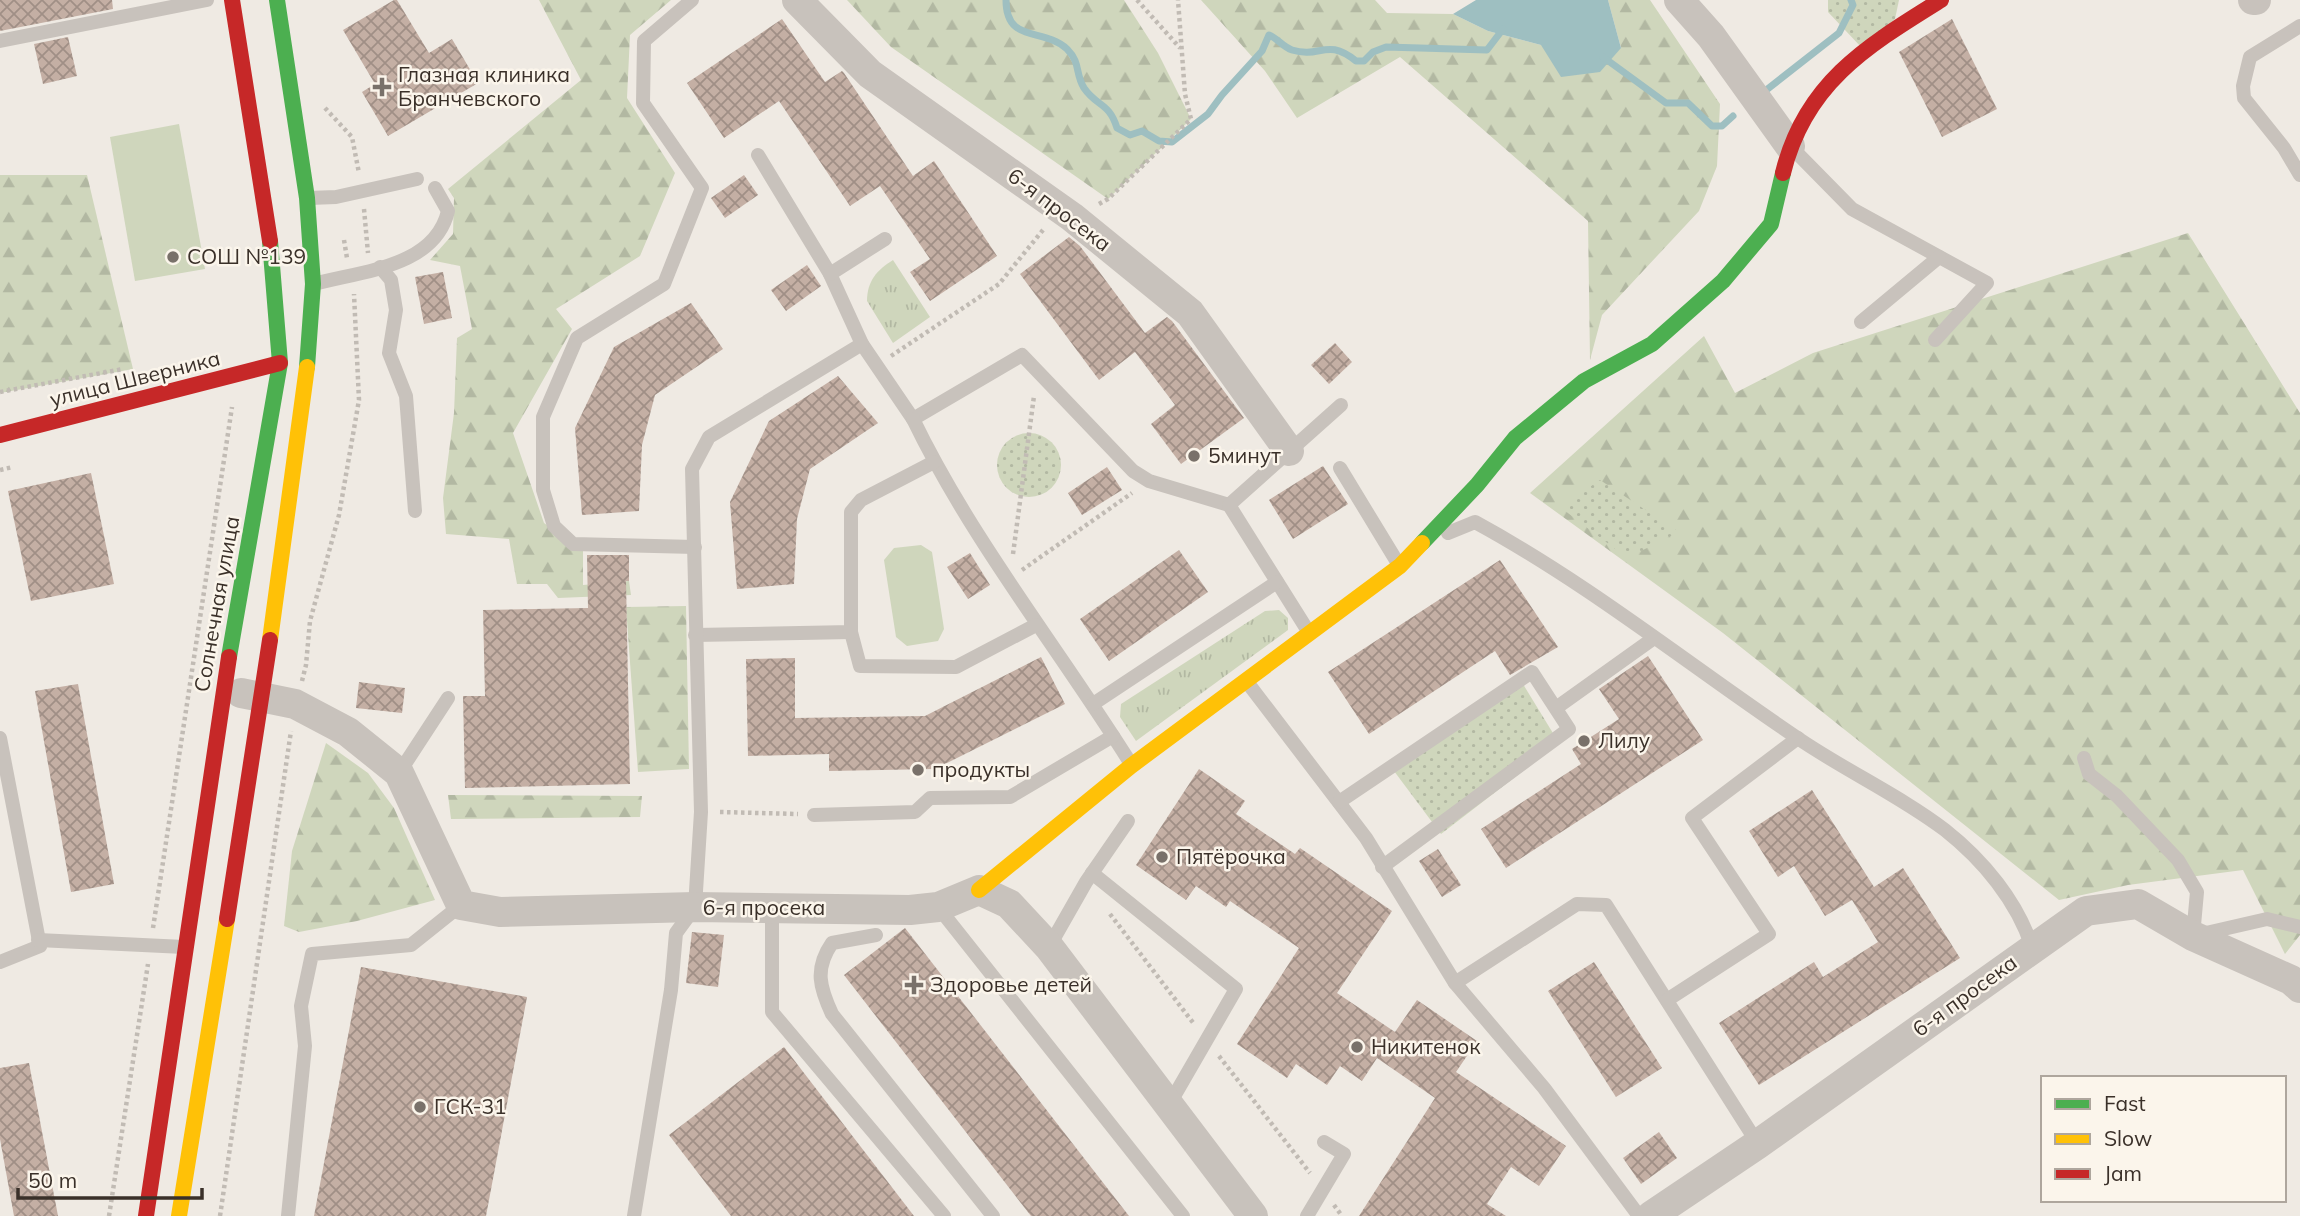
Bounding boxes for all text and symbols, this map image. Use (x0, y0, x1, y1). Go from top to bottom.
place label: Глазная клиника Бранчевского (398, 61, 570, 111)
marker: Глазная клиника Бранчевского (372, 77, 392, 97)
street label: 6-я просека (1003, 162, 1116, 256)
place label: СОШ №139 (187, 243, 306, 269)
marker: СОШ №139 (165, 249, 181, 265)
street label: улица Шверника (47, 344, 223, 412)
place label: 5минут (1208, 442, 1281, 468)
marker: 5минут (1186, 448, 1202, 464)
street label: Солнечная улица (188, 514, 244, 694)
place label: Лилу (1598, 727, 1650, 753)
marker: Лилу (1576, 733, 1592, 749)
place label: продукты (932, 756, 1030, 782)
marker: продукты (910, 762, 926, 778)
place label: Пятёрочка (1176, 843, 1286, 869)
marker: Пятёрочка (1154, 849, 1170, 865)
street label: 6-я просека (703, 894, 825, 920)
street label: 6-я просека (1907, 949, 2022, 1042)
place label: Здоровье детей (930, 971, 1092, 997)
marker: Здоровье детей (904, 975, 924, 995)
place label: Никитенок (1371, 1033, 1481, 1059)
marker: Никитенок (1349, 1039, 1365, 1055)
legend (2041, 1076, 2286, 1202)
text: Fast (2104, 1090, 2146, 1116)
place label: ГСК-31 (434, 1093, 507, 1119)
marker: ГСК-31 (412, 1099, 428, 1115)
text: Slow (2104, 1125, 2152, 1151)
scale bar (18, 1156, 201, 1200)
text: Jam (2104, 1160, 2142, 1186)
text: 50 m (28, 1167, 77, 1193)

